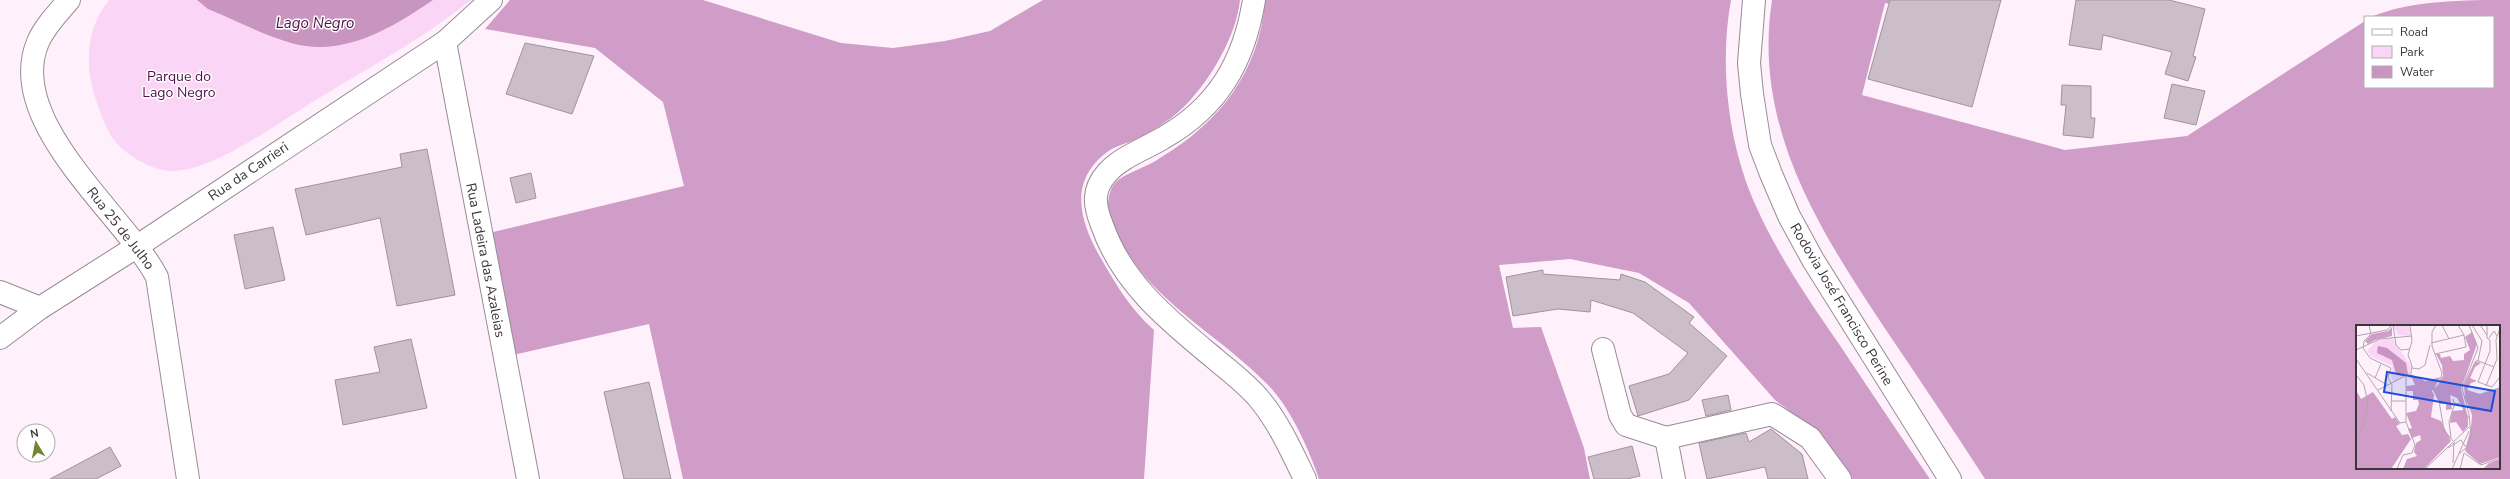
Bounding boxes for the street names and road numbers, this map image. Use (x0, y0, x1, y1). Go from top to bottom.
street label: Rua da Carrieri (204, 138, 292, 205)
street label: Rua Ladeira das Azaleias (461, 181, 510, 339)
street label: Rua 25 de Julho (82, 183, 159, 274)
street label: Rodovia José Francisco Perine (1786, 220, 1898, 389)

